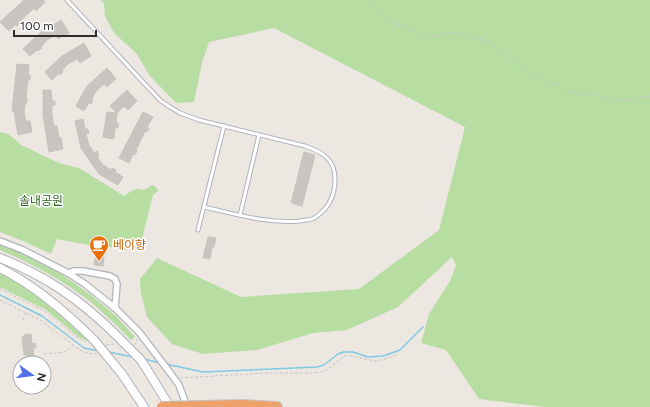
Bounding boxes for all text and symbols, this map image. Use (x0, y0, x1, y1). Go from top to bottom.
scale bar (14, 12, 96, 38)
text: 100 m (20, 19, 54, 33)
park label: 솔내공원 (19, 194, 63, 208)
cafe icon: 베이향 (88, 234, 110, 262)
place label: 베이향 (113, 238, 146, 252)
north arrow (12, 355, 52, 395)
text: N (34, 372, 49, 383)

